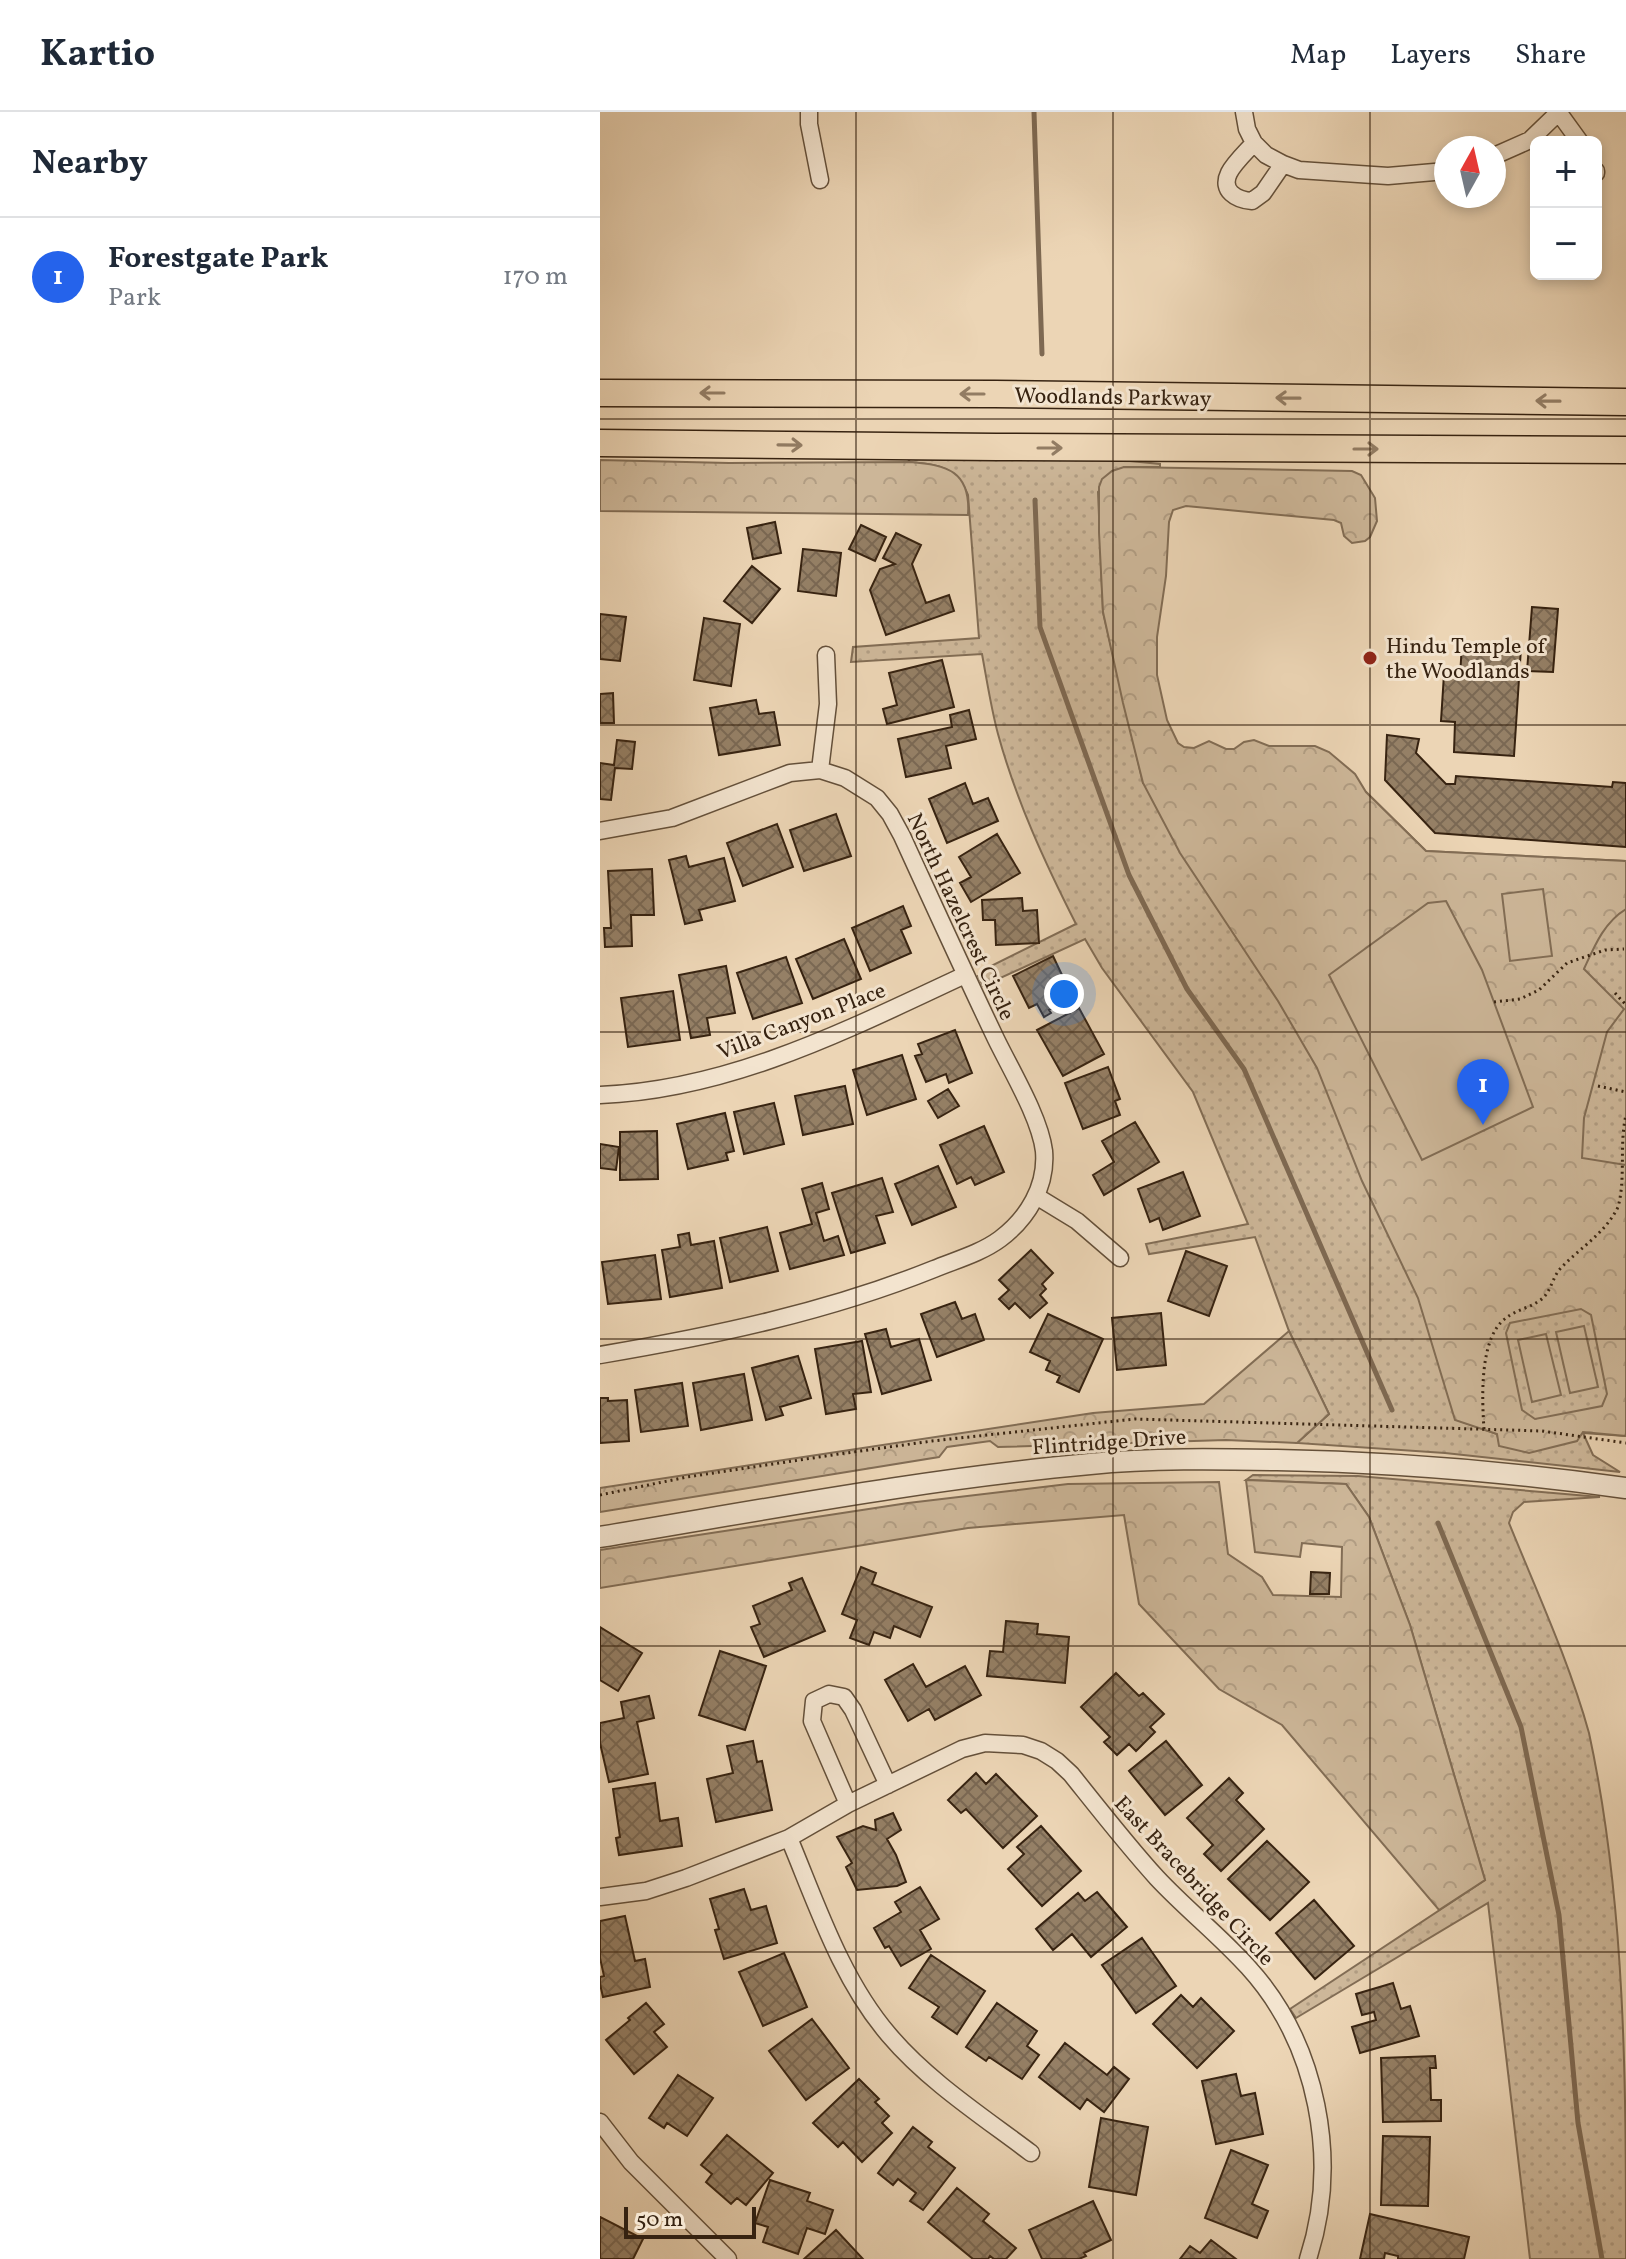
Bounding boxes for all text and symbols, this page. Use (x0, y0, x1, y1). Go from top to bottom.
text: Kartio (40, 29, 155, 82)
text: Map (1290, 36, 1346, 75)
text: Layers (1390, 36, 1471, 75)
text: Share (1515, 36, 1586, 75)
north arrow (1434, 136, 1506, 208)
map controls (1530, 136, 1602, 280)
button: + (1530, 136, 1602, 208)
text: Nearby (32, 141, 148, 188)
button: − (1530, 208, 1602, 280)
text: Forestgate Park (108, 238, 329, 280)
text: 1 (53, 259, 63, 295)
text: 170 m (503, 259, 568, 295)
text: Park (108, 280, 161, 316)
street label: Woodlands Parkway (1014, 381, 1212, 416)
one-way arrow (699, 385, 726, 401)
one-way arrow (959, 386, 986, 402)
one-way arrow (1275, 390, 1302, 406)
one-way arrow (1535, 393, 1562, 409)
one-way arrow (776, 437, 803, 453)
one-way arrow (1036, 440, 1063, 455)
one-way arrow (1352, 441, 1379, 457)
place label: Hindu Temple of the Woodlands (1386, 632, 1548, 688)
marker: Hindu Temple of the Woodlands (1361, 649, 1379, 667)
street label: North Hazelcrest Circle (898, 808, 1021, 1026)
your location (1044, 974, 1084, 1014)
street label: Villa Canyon Place (713, 976, 891, 1069)
pin: 1 (1457, 1059, 1509, 1125)
street label: Flintridge Drive (1031, 1423, 1187, 1464)
street label: East Bracebridge Circle (1106, 1790, 1280, 1974)
scale bar (624, 2203, 756, 2239)
text: 50 m (636, 2205, 683, 2236)

